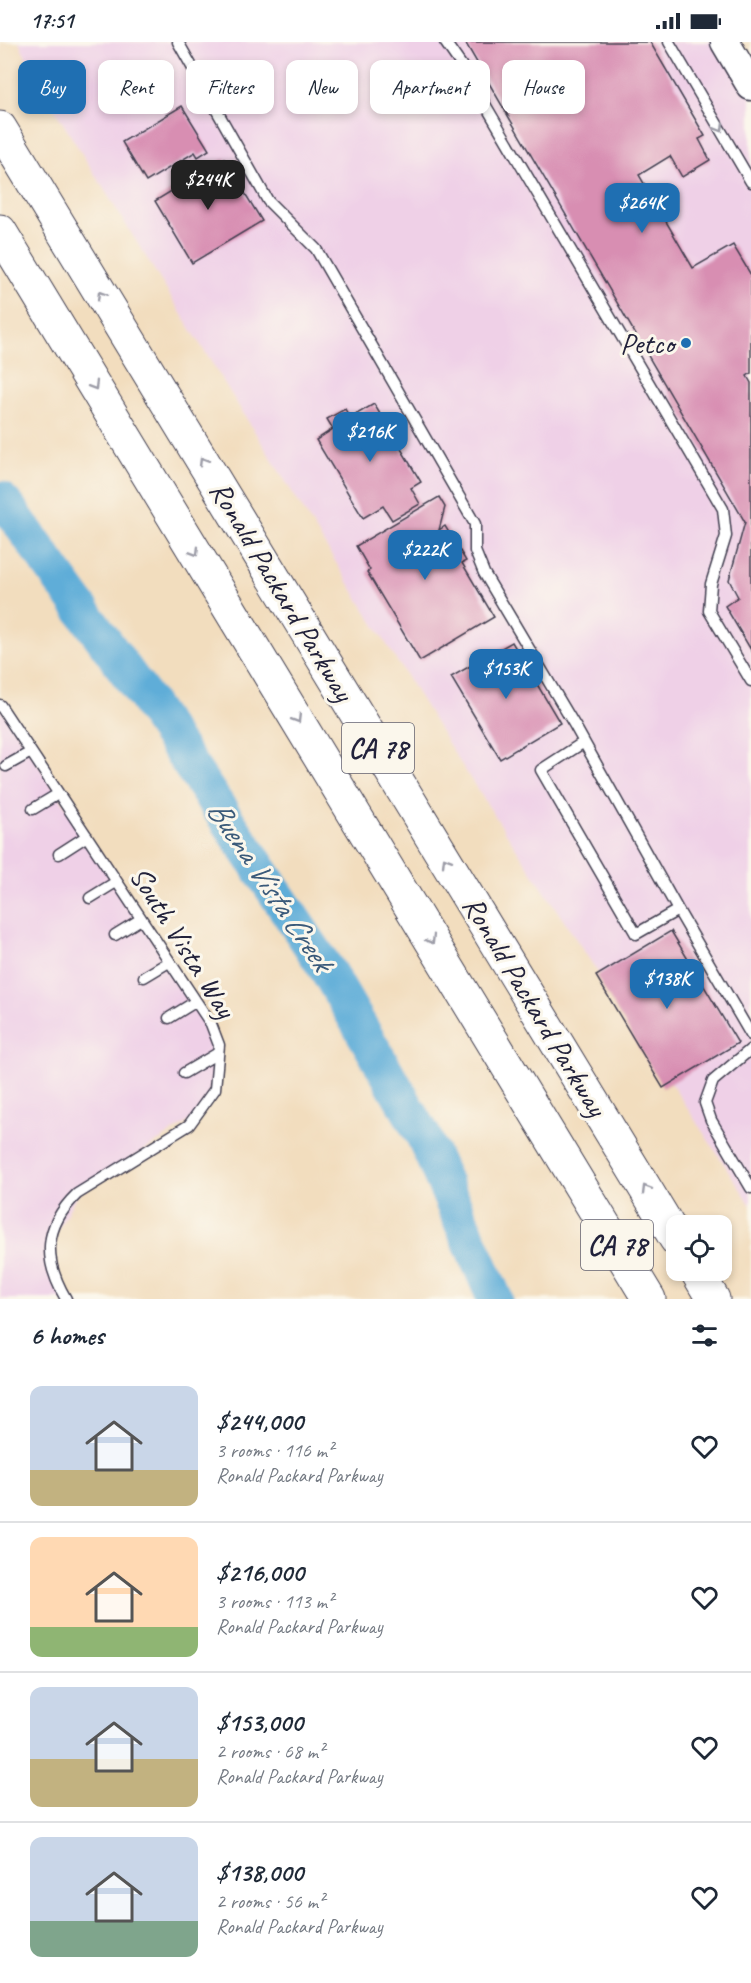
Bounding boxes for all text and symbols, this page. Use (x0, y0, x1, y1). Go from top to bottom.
text: 17:51 (30, 7, 74, 35)
chip: Buy (18, 60, 86, 114)
chip: Rent (98, 60, 174, 114)
chip: Filters (186, 60, 274, 114)
chip: New (286, 60, 358, 114)
chip: Apartment (370, 60, 490, 114)
chip: House (502, 60, 585, 114)
one-way arrow (713, 122, 724, 132)
pin: $244K (166, 160, 250, 211)
text: $244K (185, 167, 231, 192)
pin: $264K (600, 183, 684, 234)
text: $264K (619, 190, 665, 215)
one-way arrow (97, 291, 108, 301)
place label: Petco (620, 324, 677, 362)
marker: Petco (679, 336, 693, 350)
one-way arrow (87, 380, 99, 390)
pin: $216K (328, 412, 412, 463)
text: $216K (347, 419, 393, 444)
one-way arrow (198, 457, 210, 467)
street label: Ronald Packard Parkway (201, 474, 364, 709)
pin: $222K (383, 530, 467, 581)
text: $222K (402, 537, 448, 562)
one-way arrow (188, 546, 200, 556)
pin: $153K (464, 649, 548, 700)
text: $153K (483, 656, 529, 681)
one-way arrow (289, 713, 301, 723)
road number: CA 78 (342, 723, 414, 773)
water label: Buena Vista Creek (198, 792, 345, 983)
one-way arrow (442, 857, 454, 867)
street label: South Vista Way (121, 859, 245, 1026)
street label: Ronald Packard Parkway (454, 889, 617, 1124)
one-way arrow (423, 934, 435, 944)
pin: $138K (625, 959, 709, 1010)
text: $138K (644, 966, 690, 991)
one-way arrow (642, 1185, 654, 1195)
map controls (666, 1215, 732, 1281)
button: locate (666, 1215, 732, 1281)
road number: CA 78 (581, 1220, 653, 1270)
text: 6 homes (30, 1319, 104, 1352)
icon: filters (688, 1319, 721, 1352)
text: $244,000 (216, 1405, 303, 1438)
icon: home (78, 1410, 150, 1482)
icon: heart (688, 1430, 721, 1463)
text: 3 rooms · 116 m² (216, 1438, 333, 1463)
text: Ronald Packard Parkway (216, 1463, 383, 1488)
text: $216,000 (216, 1556, 304, 1589)
icon: home (78, 1561, 150, 1633)
icon: heart (688, 1581, 721, 1614)
text: 3 rooms · 113 m² (216, 1589, 333, 1614)
text: Ronald Packard Parkway (216, 1614, 383, 1639)
text: $153,000 (216, 1706, 303, 1739)
icon: home (78, 1711, 150, 1783)
icon: heart (688, 1731, 721, 1764)
text: 2 rooms · 68 m² (216, 1739, 324, 1764)
text: Ronald Packard Parkway (216, 1764, 383, 1789)
text: $138,000 (216, 1856, 303, 1889)
icon: home (78, 1861, 150, 1933)
icon: heart (688, 1881, 721, 1914)
text: 2 rooms · 56 m² (216, 1889, 324, 1914)
text: Ronald Packard Parkway (216, 1914, 383, 1939)

